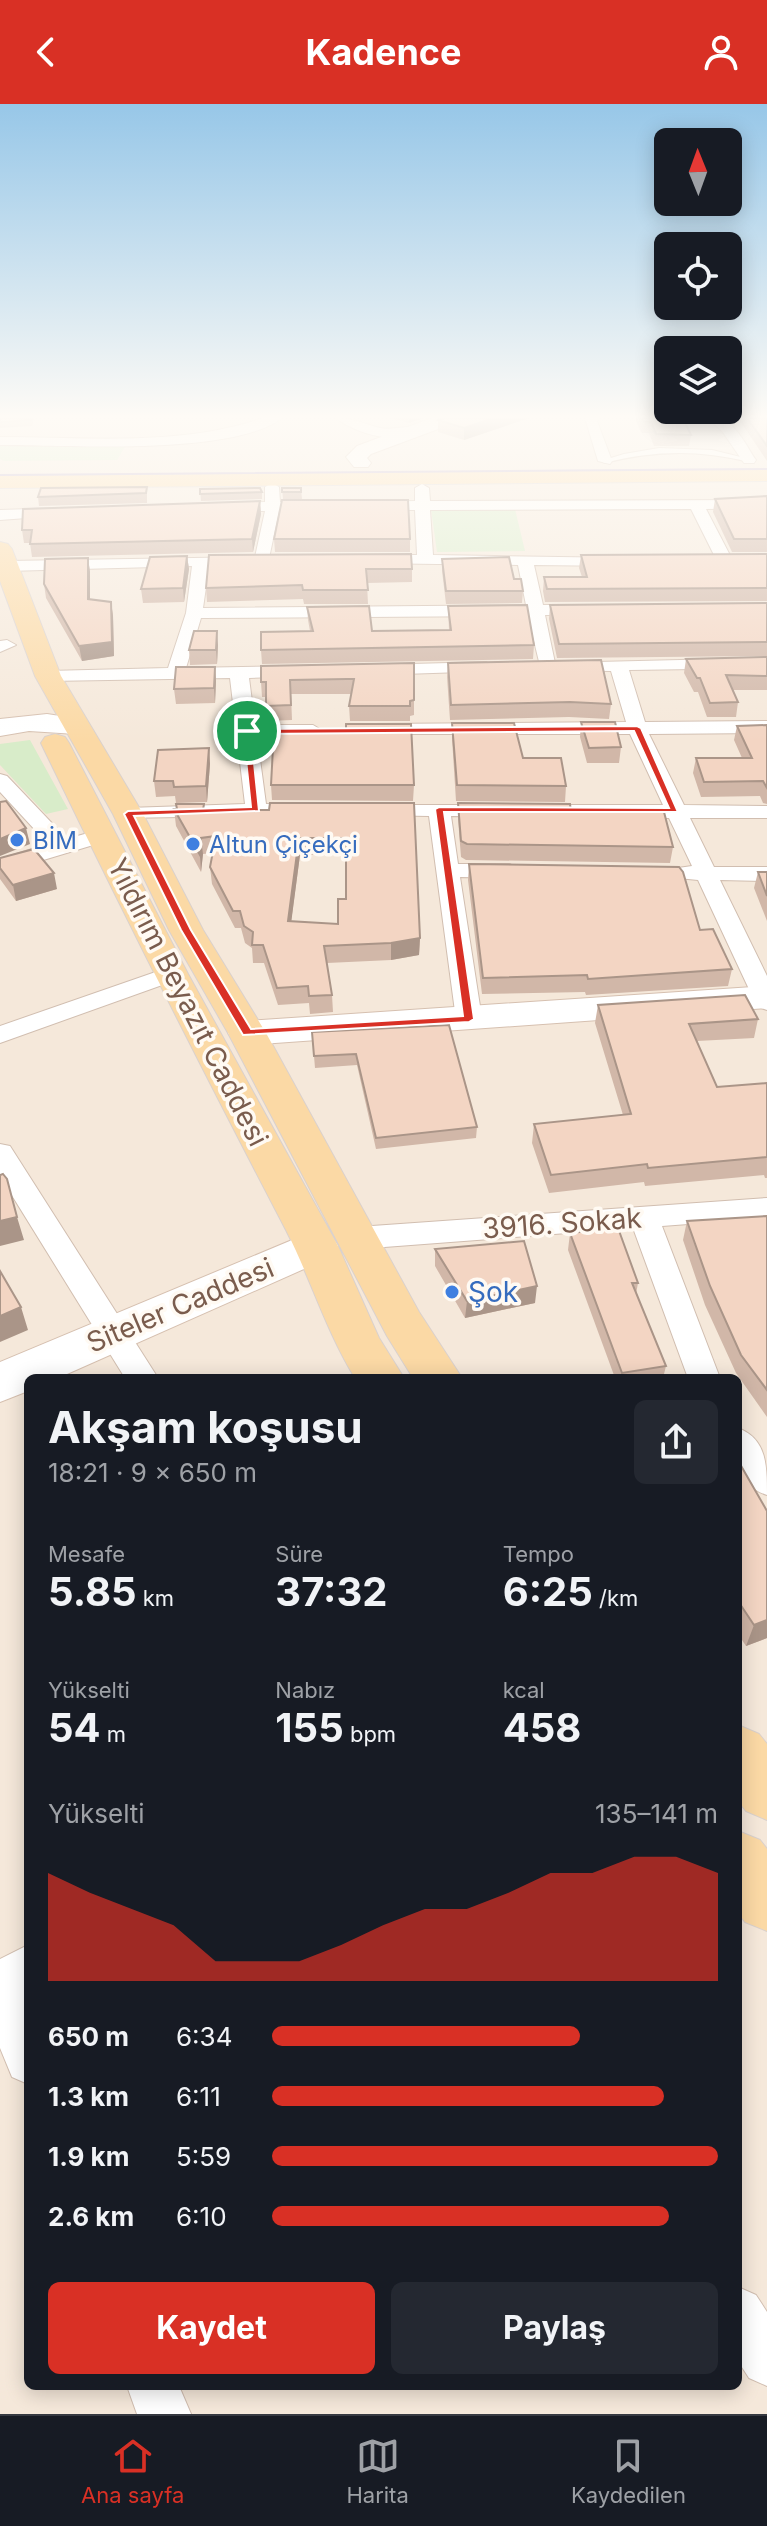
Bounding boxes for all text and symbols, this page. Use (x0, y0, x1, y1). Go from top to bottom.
icon: back (24, 30, 68, 74)
text: Kadence (306, 30, 461, 74)
icon: person (699, 30, 743, 74)
north arrow (654, 128, 742, 216)
map controls (654, 128, 742, 424)
button: locate (654, 232, 742, 320)
button: layers (654, 336, 742, 424)
pin (213, 697, 281, 765)
icon: arrive (225, 709, 269, 753)
place label: BİM (33, 826, 77, 855)
place label: Altun Çiçekçi (209, 830, 358, 859)
marker: BİM (8, 831, 26, 849)
marker: Altun Çiçekçi (184, 835, 202, 853)
street label: Yıldırım Beyazıt Caddesi (100, 852, 276, 1152)
street label: 3916. Sokak (481, 1200, 643, 1246)
street label: Siteler Caddesi (81, 1250, 279, 1360)
place label: Şok (468, 1275, 518, 1309)
marker: Şok (443, 1283, 461, 1301)
text: Akşam koşusu (48, 1400, 363, 1454)
button: share (634, 1400, 718, 1484)
text: 18:21 · 9 × 650 m (48, 1457, 257, 1488)
text: Mesafe (48, 1541, 125, 1567)
text: Süre (275, 1541, 323, 1567)
text: Tempo (503, 1541, 574, 1567)
text: 5.85 (48, 1567, 136, 1616)
text: 37:32 (275, 1567, 387, 1616)
text: 6:25 (503, 1567, 593, 1616)
text: km (136, 1585, 174, 1611)
text: /km (593, 1585, 638, 1611)
text: Yükselti (48, 1677, 130, 1703)
text: Nabız (275, 1677, 335, 1703)
text: kcal (503, 1677, 545, 1703)
text: 54 (48, 1703, 101, 1752)
text: 155 (275, 1703, 344, 1752)
text: 458 (503, 1703, 581, 1752)
text: m (101, 1721, 126, 1747)
text: bpm (344, 1721, 396, 1747)
text: Yükselti (48, 1798, 145, 1829)
text: 135–141 m (595, 1798, 718, 1829)
text: 650 m (48, 2021, 129, 2052)
text: 6:34 (176, 2021, 232, 2052)
text: 1.3 km (48, 2081, 129, 2112)
text: 6:11 (176, 2081, 221, 2112)
text: 1.9 km (48, 2141, 129, 2172)
text: 5:59 (176, 2141, 231, 2172)
text: 2.6 km (48, 2201, 134, 2232)
text: 6:10 (176, 2201, 227, 2232)
button: Kaydet (48, 2282, 375, 2374)
button: Paylaş (391, 2282, 718, 2374)
tab: Ana sayfa (81, 2434, 184, 2508)
tab: Harita (346, 2434, 409, 2508)
tab: Kaydedilen (571, 2434, 686, 2508)

